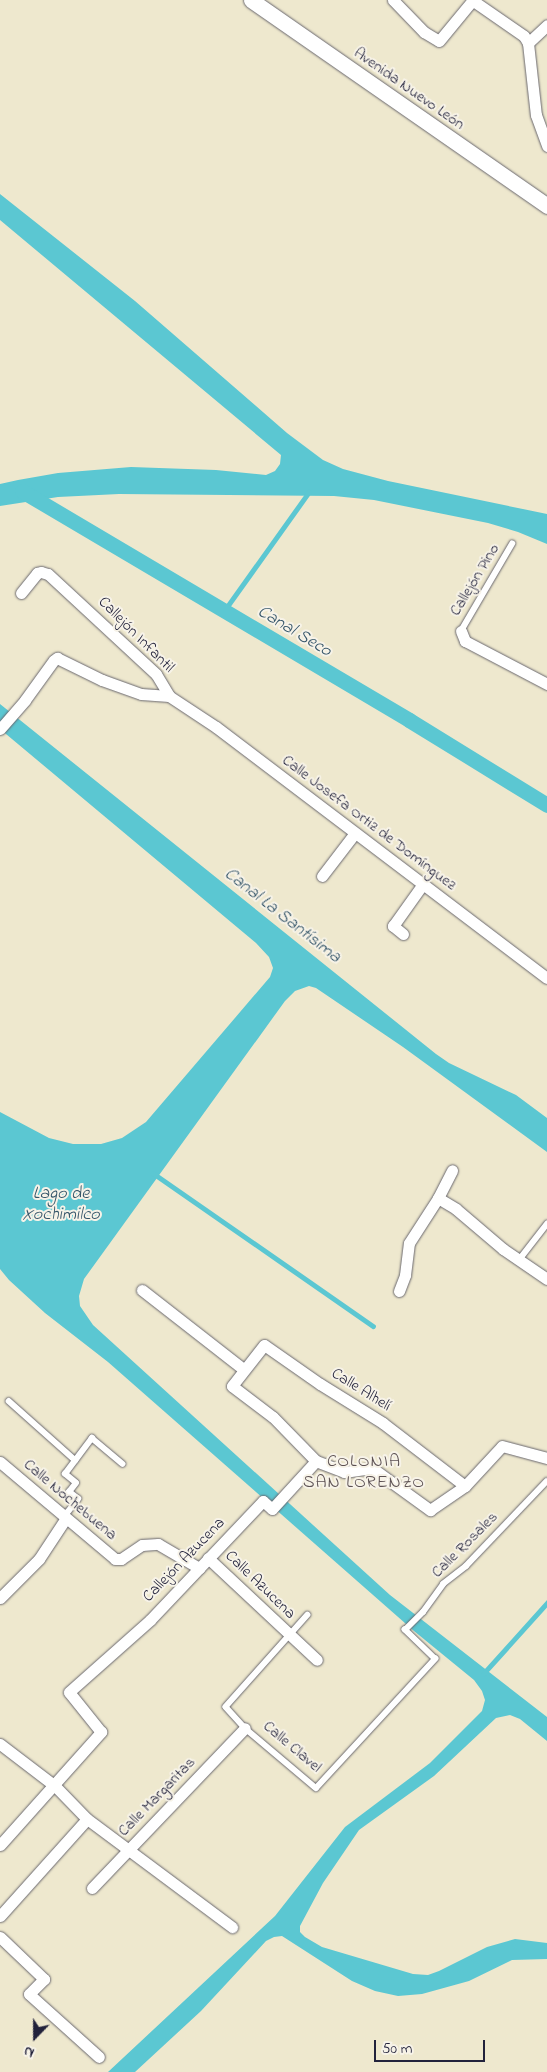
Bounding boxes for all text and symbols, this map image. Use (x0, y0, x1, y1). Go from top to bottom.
street label: Avenida Nuevo León (350, 44, 468, 134)
street label: Callejón Pino (446, 540, 504, 620)
street label: Callejón Infantil (94, 593, 178, 677)
water label: Canal Seco (253, 601, 335, 663)
street label: Calle Josefa Ortiz de Domínguez (278, 751, 460, 895)
water label: Canal La Santísima (219, 864, 345, 968)
water label: Lago de Xochimilco (22, 1184, 100, 1226)
street label: Calle Alhelí (328, 1364, 394, 1416)
district label: COLONIA SAN LORENZO (302, 1452, 426, 1495)
street label: Calle Nochebuena (19, 1455, 121, 1545)
street label: Calle Rosales (428, 1508, 502, 1582)
street label: Callejón Azucena (139, 1514, 229, 1606)
street label: Calle Azucena (221, 1547, 299, 1623)
street label: Calle Clavel (259, 1717, 325, 1777)
street label: Calle Margaritas (114, 1753, 200, 1841)
north arrow (10, 2012, 60, 2062)
scale bar (377, 2030, 488, 2062)
text: 50 m (382, 2038, 412, 2060)
text: N (21, 2040, 38, 2063)

